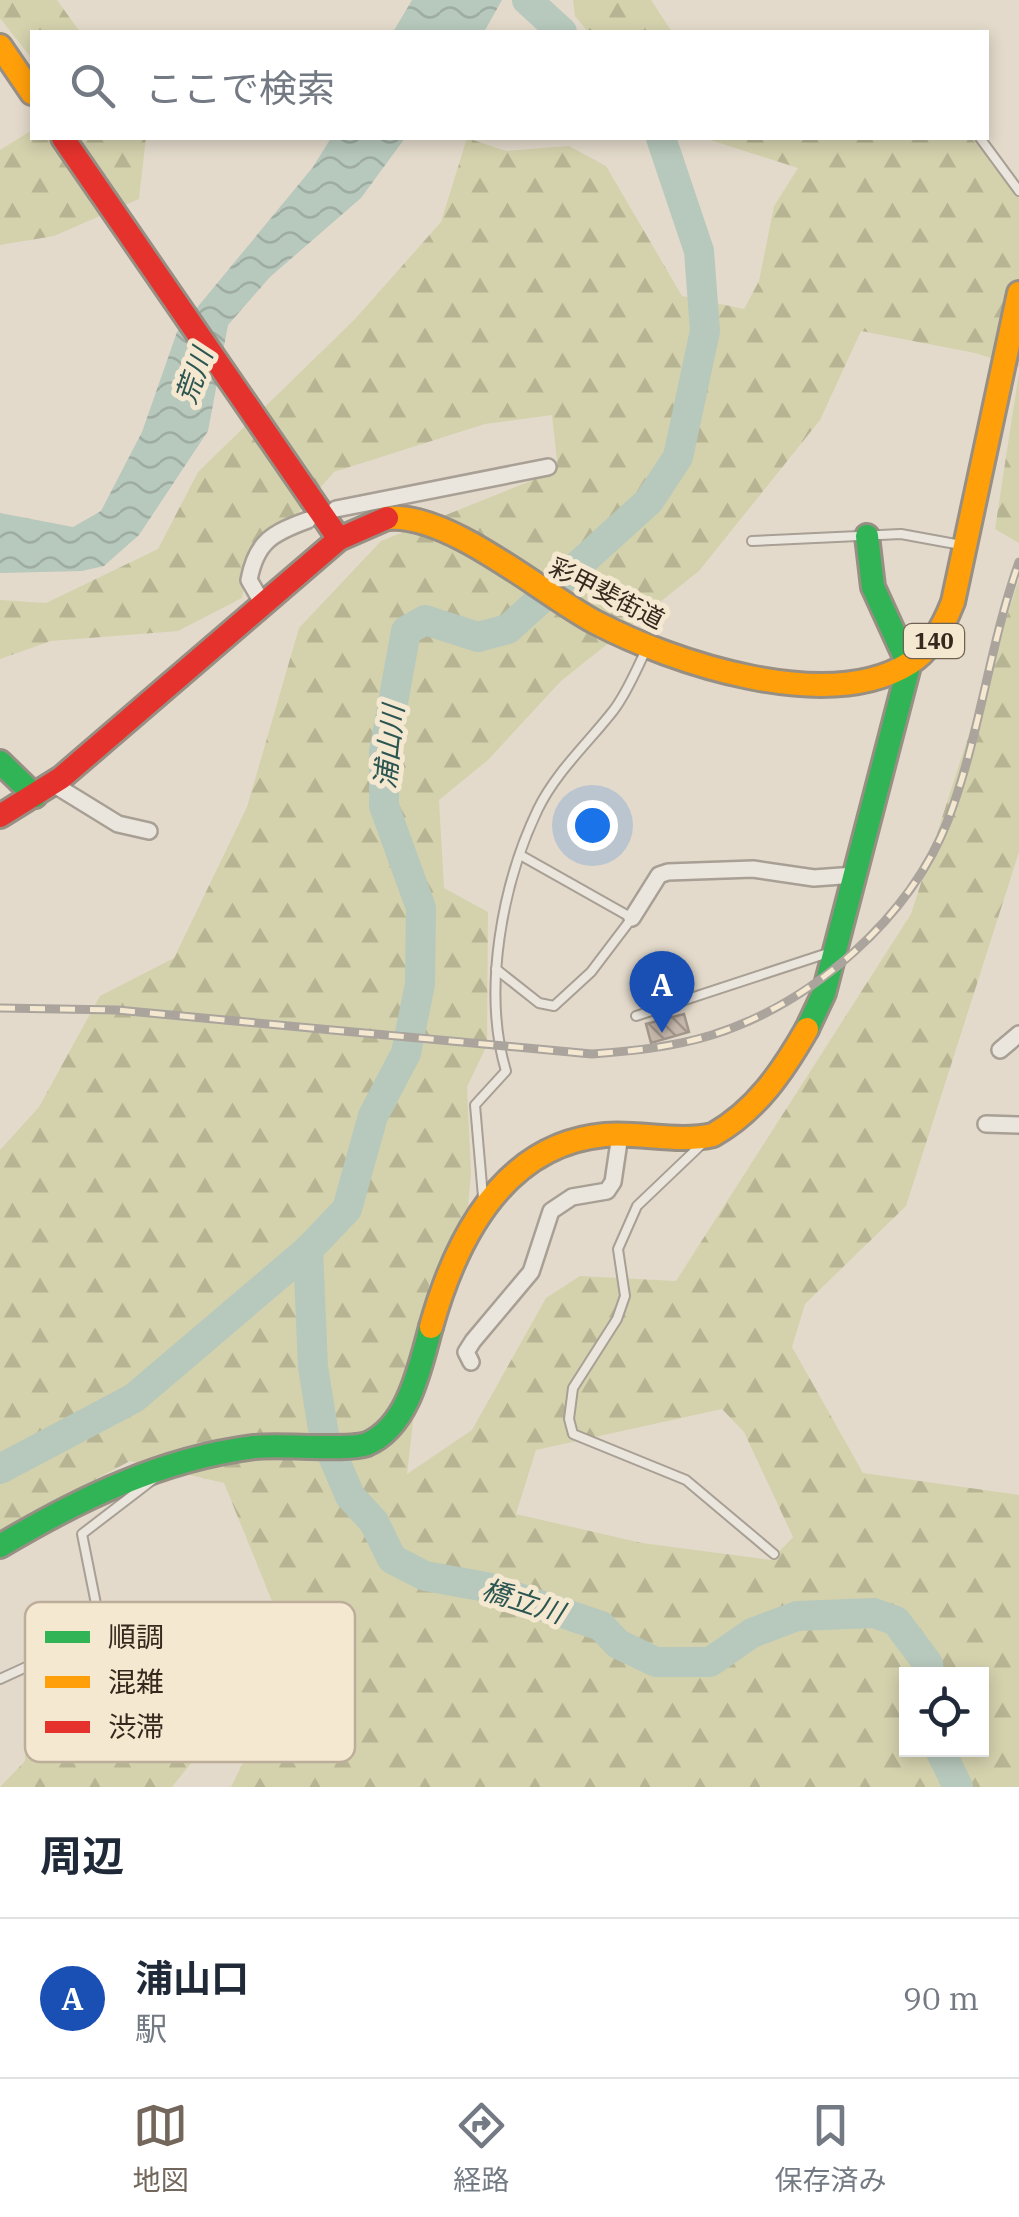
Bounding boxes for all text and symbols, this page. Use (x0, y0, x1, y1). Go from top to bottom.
search box (30, 30, 989, 140)
icon: search (65, 58, 120, 113)
text: ここで検索 (145, 63, 335, 112)
water label: 荒川 (167, 341, 221, 408)
street label: 彩甲斐街道 (544, 549, 670, 636)
road number: 140 (904, 624, 964, 658)
water label: 浦山川 (366, 700, 412, 791)
your location (567, 800, 618, 851)
pin: A (630, 950, 694, 1033)
water label: 橋立川 (477, 1570, 572, 1632)
legend (25, 1602, 355, 1762)
text: 順調 (108, 1618, 164, 1655)
text: 混雑 (108, 1663, 164, 1700)
map controls (899, 1667, 989, 1757)
button: locate (899, 1667, 989, 1757)
text: 渋滞 (108, 1708, 164, 1745)
text: 周辺 (40, 1828, 124, 1883)
text: 浦山口 (135, 1953, 249, 2002)
text: A (61, 1977, 84, 2019)
text: 90 m (903, 1977, 979, 2019)
text: 駅 (135, 2007, 167, 2049)
tab: 地図 (132, 2098, 189, 2198)
tab: 経路 (453, 2098, 510, 2198)
tab: 保存済み (774, 2098, 887, 2198)

